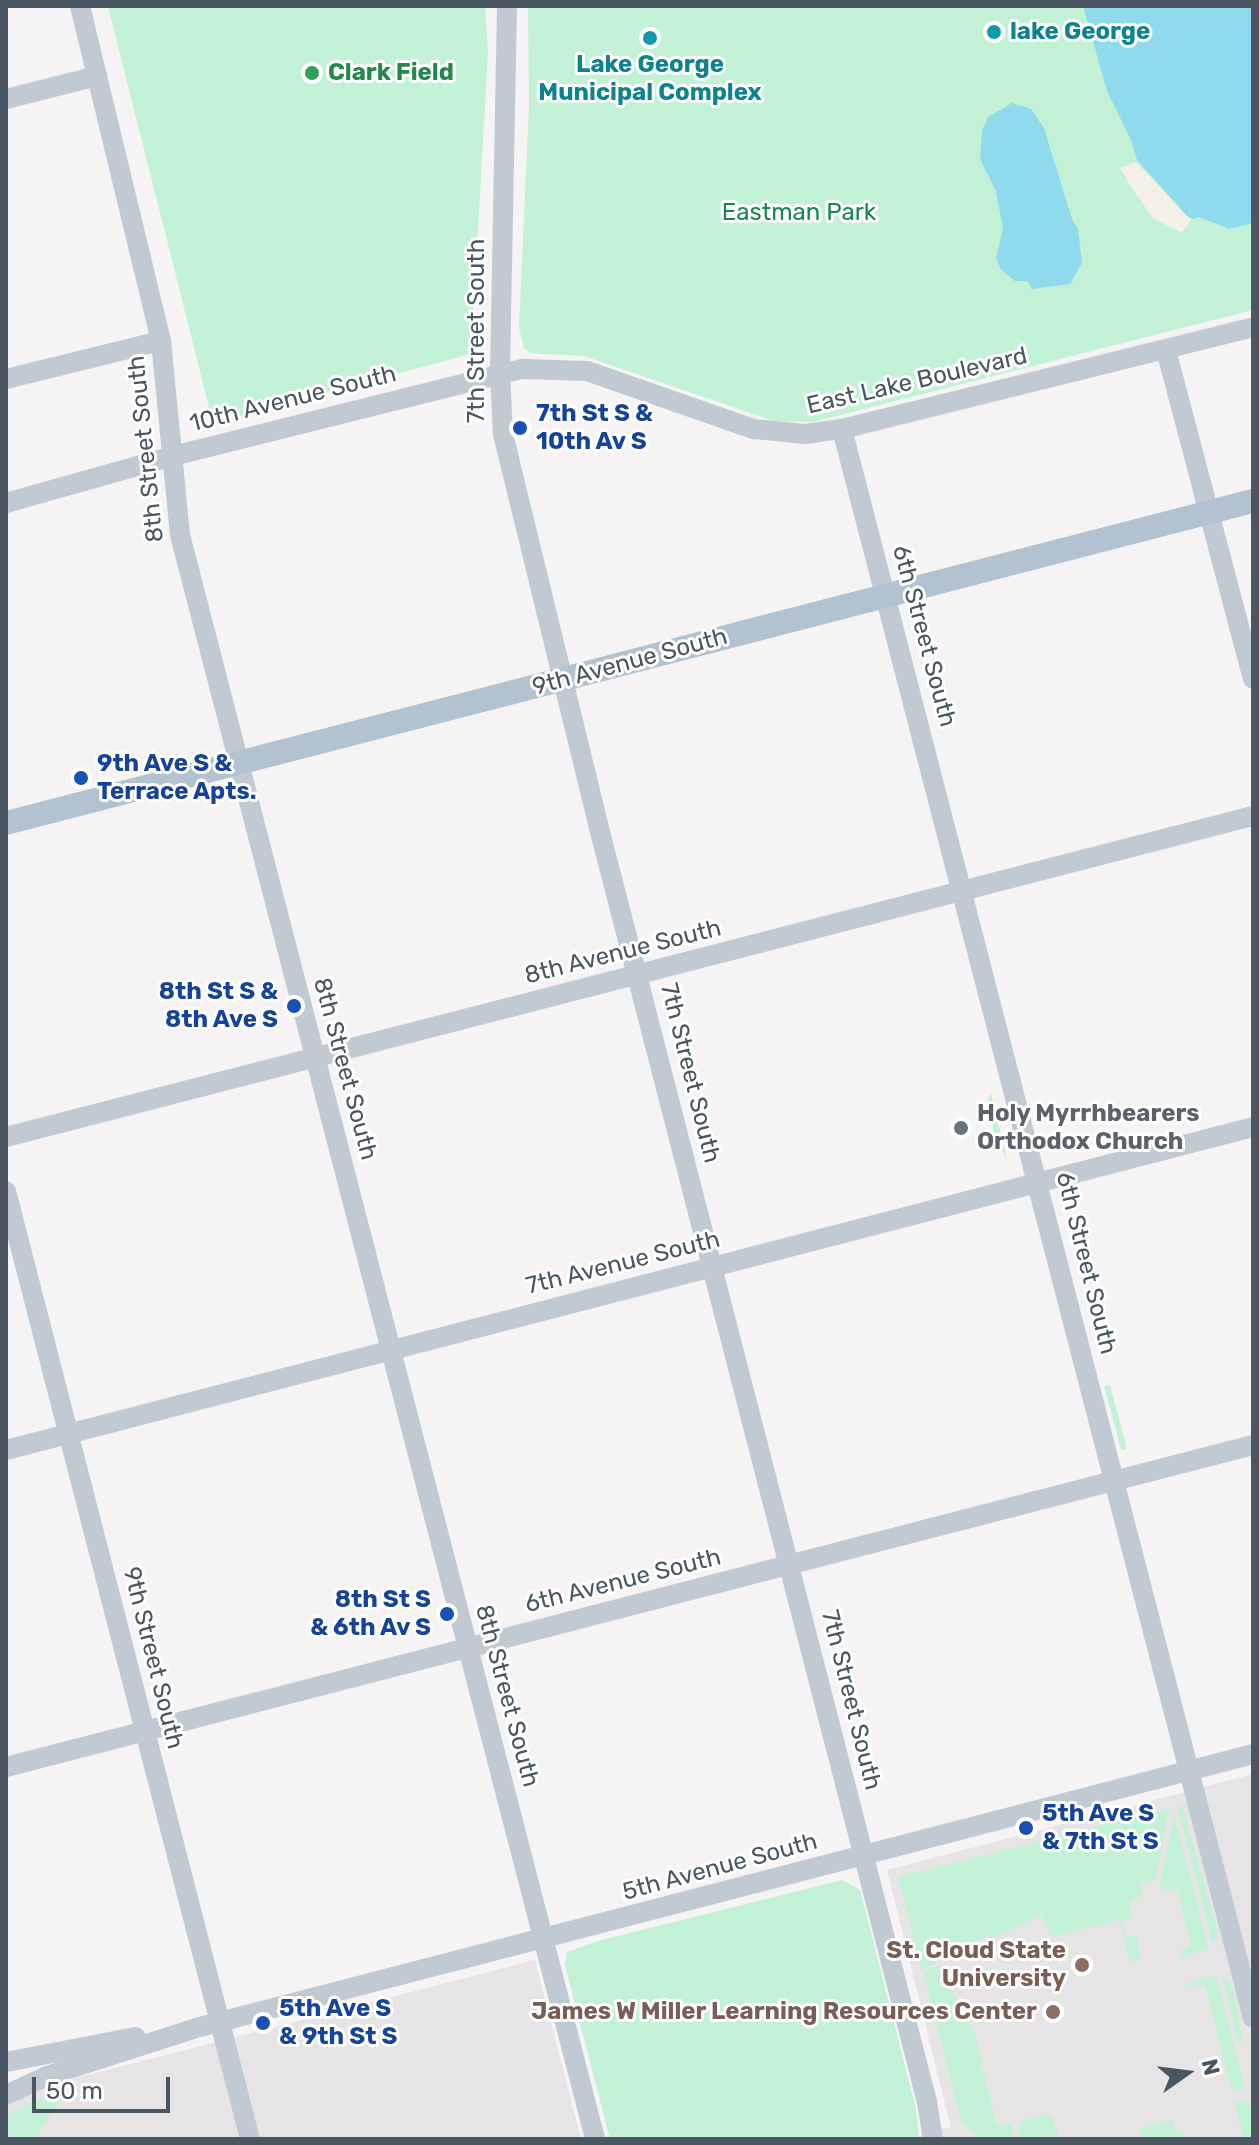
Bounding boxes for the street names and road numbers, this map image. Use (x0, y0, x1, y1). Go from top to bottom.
street label: 7th Street South (463, 239, 491, 423)
street label: East Lake Boulevard (804, 342, 1030, 420)
street label: 8th Street South (122, 354, 170, 544)
street label: 10th Avenue South (186, 359, 400, 439)
street label: 6th Street South (886, 542, 962, 730)
street label: 9th Avenue South (529, 622, 731, 702)
street label: 8th Avenue South (521, 914, 725, 990)
street label: 8th Street South (307, 975, 383, 1163)
street label: 7th Street South (654, 980, 726, 1166)
street label: 6th Street South (1049, 1169, 1123, 1357)
street label: 7th Avenue South (523, 1225, 723, 1301)
street label: 6th Avenue South (522, 1543, 724, 1619)
street label: 9th Street South (116, 1564, 190, 1752)
street label: 8th Street South (469, 1602, 545, 1790)
street label: 7th Street South (815, 1607, 887, 1793)
street label: 5th Avenue South (619, 1827, 821, 1907)

